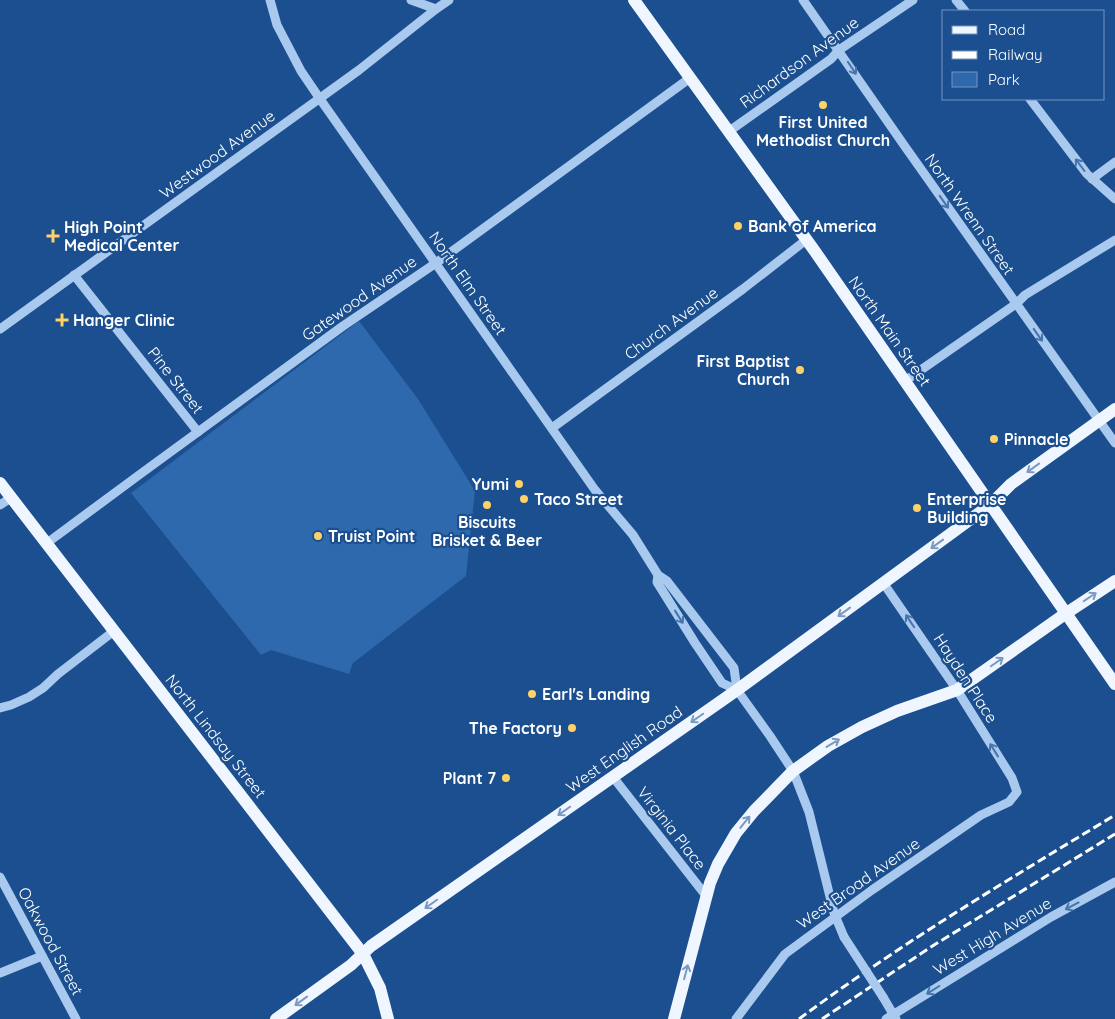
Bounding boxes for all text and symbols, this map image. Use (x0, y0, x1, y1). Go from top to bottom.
legend (942, 10, 1105, 100)
street label: Richardson Avenue (736, 12, 862, 112)
text: Road (988, 20, 1025, 39)
text: Railway (988, 45, 1043, 64)
one-way arrow (847, 61, 857, 75)
text: Park (988, 70, 1020, 89)
marker: First United Methodist Church (817, 99, 829, 111)
street label: Westwood Avenue (155, 105, 279, 203)
place label: First United Methodist Church (756, 112, 890, 150)
street label: North Wrenn Street (921, 150, 1019, 278)
one-way arrow (1075, 158, 1085, 172)
one-way arrow (939, 195, 949, 209)
place label: Bank of America (748, 216, 877, 236)
place label: High Point Medical Center (64, 217, 179, 255)
marker: Bank of America (732, 220, 744, 232)
street label: North Elm Street (425, 227, 511, 339)
marker: High Point Medical Center (46, 229, 60, 243)
street label: Gatewood Avenue (298, 251, 420, 345)
street label: North Main Street (845, 272, 935, 390)
street label: Church Avenue (620, 282, 722, 364)
place label: Hanger Clinic (73, 310, 175, 330)
marker: Hanger Clinic (55, 313, 69, 327)
one-way arrow (1033, 328, 1043, 342)
street label: Pine Street (144, 343, 208, 417)
place label: First Baptist Church (696, 351, 790, 389)
marker: First Baptist Church (794, 364, 806, 376)
place label: Pinnacle (1004, 429, 1068, 449)
marker: Pinnacle (988, 433, 1000, 445)
one-way arrow (1026, 463, 1040, 473)
place label: Yumi (472, 474, 509, 494)
marker: Yumi (513, 478, 525, 490)
place label: Taco Street (534, 489, 623, 509)
place label: Enterprise Building (927, 489, 1006, 527)
marker: Taco Street (518, 493, 530, 505)
marker: Biscuits Brisket & Beer (481, 499, 493, 511)
marker: Enterprise Building (911, 502, 923, 514)
place label: Biscuits Brisket & Beer (432, 512, 542, 550)
place label: Truist Point (328, 526, 415, 546)
marker: Truist Point (312, 530, 324, 542)
one-way arrow (931, 539, 944, 550)
one-way arrow (1083, 592, 1097, 602)
one-way arrow (837, 607, 851, 617)
one-way arrow (674, 610, 684, 624)
one-way arrow (905, 615, 915, 629)
street label: Hayden Place (930, 629, 1002, 727)
one-way arrow (990, 657, 1004, 667)
street label: North Lindsay Street (161, 670, 271, 802)
place label: Earl's Landing (542, 684, 650, 704)
marker: Earl's Landing (526, 688, 538, 700)
street label: West English Road (562, 701, 686, 797)
one-way arrow (691, 713, 705, 723)
place label: The Factory (469, 718, 562, 738)
marker: The Factory (566, 722, 578, 734)
one-way arrow (825, 738, 839, 748)
one-way arrow (989, 743, 999, 757)
place label: Plant 7 (443, 768, 496, 788)
marker: Plant 7 (500, 772, 512, 784)
street label: Virginia Place (633, 782, 711, 874)
one-way arrow (558, 806, 572, 816)
one-way arrow (739, 816, 750, 829)
street label: West Broad Avenue (792, 833, 924, 933)
street label: Oakwood Street (14, 883, 88, 999)
street label: West High Avenue (929, 893, 1055, 979)
one-way arrow (424, 899, 438, 909)
one-way arrow (1065, 901, 1080, 911)
one-way arrow (682, 964, 692, 980)
one-way arrow (927, 985, 941, 995)
one-way arrow (294, 996, 308, 1006)

